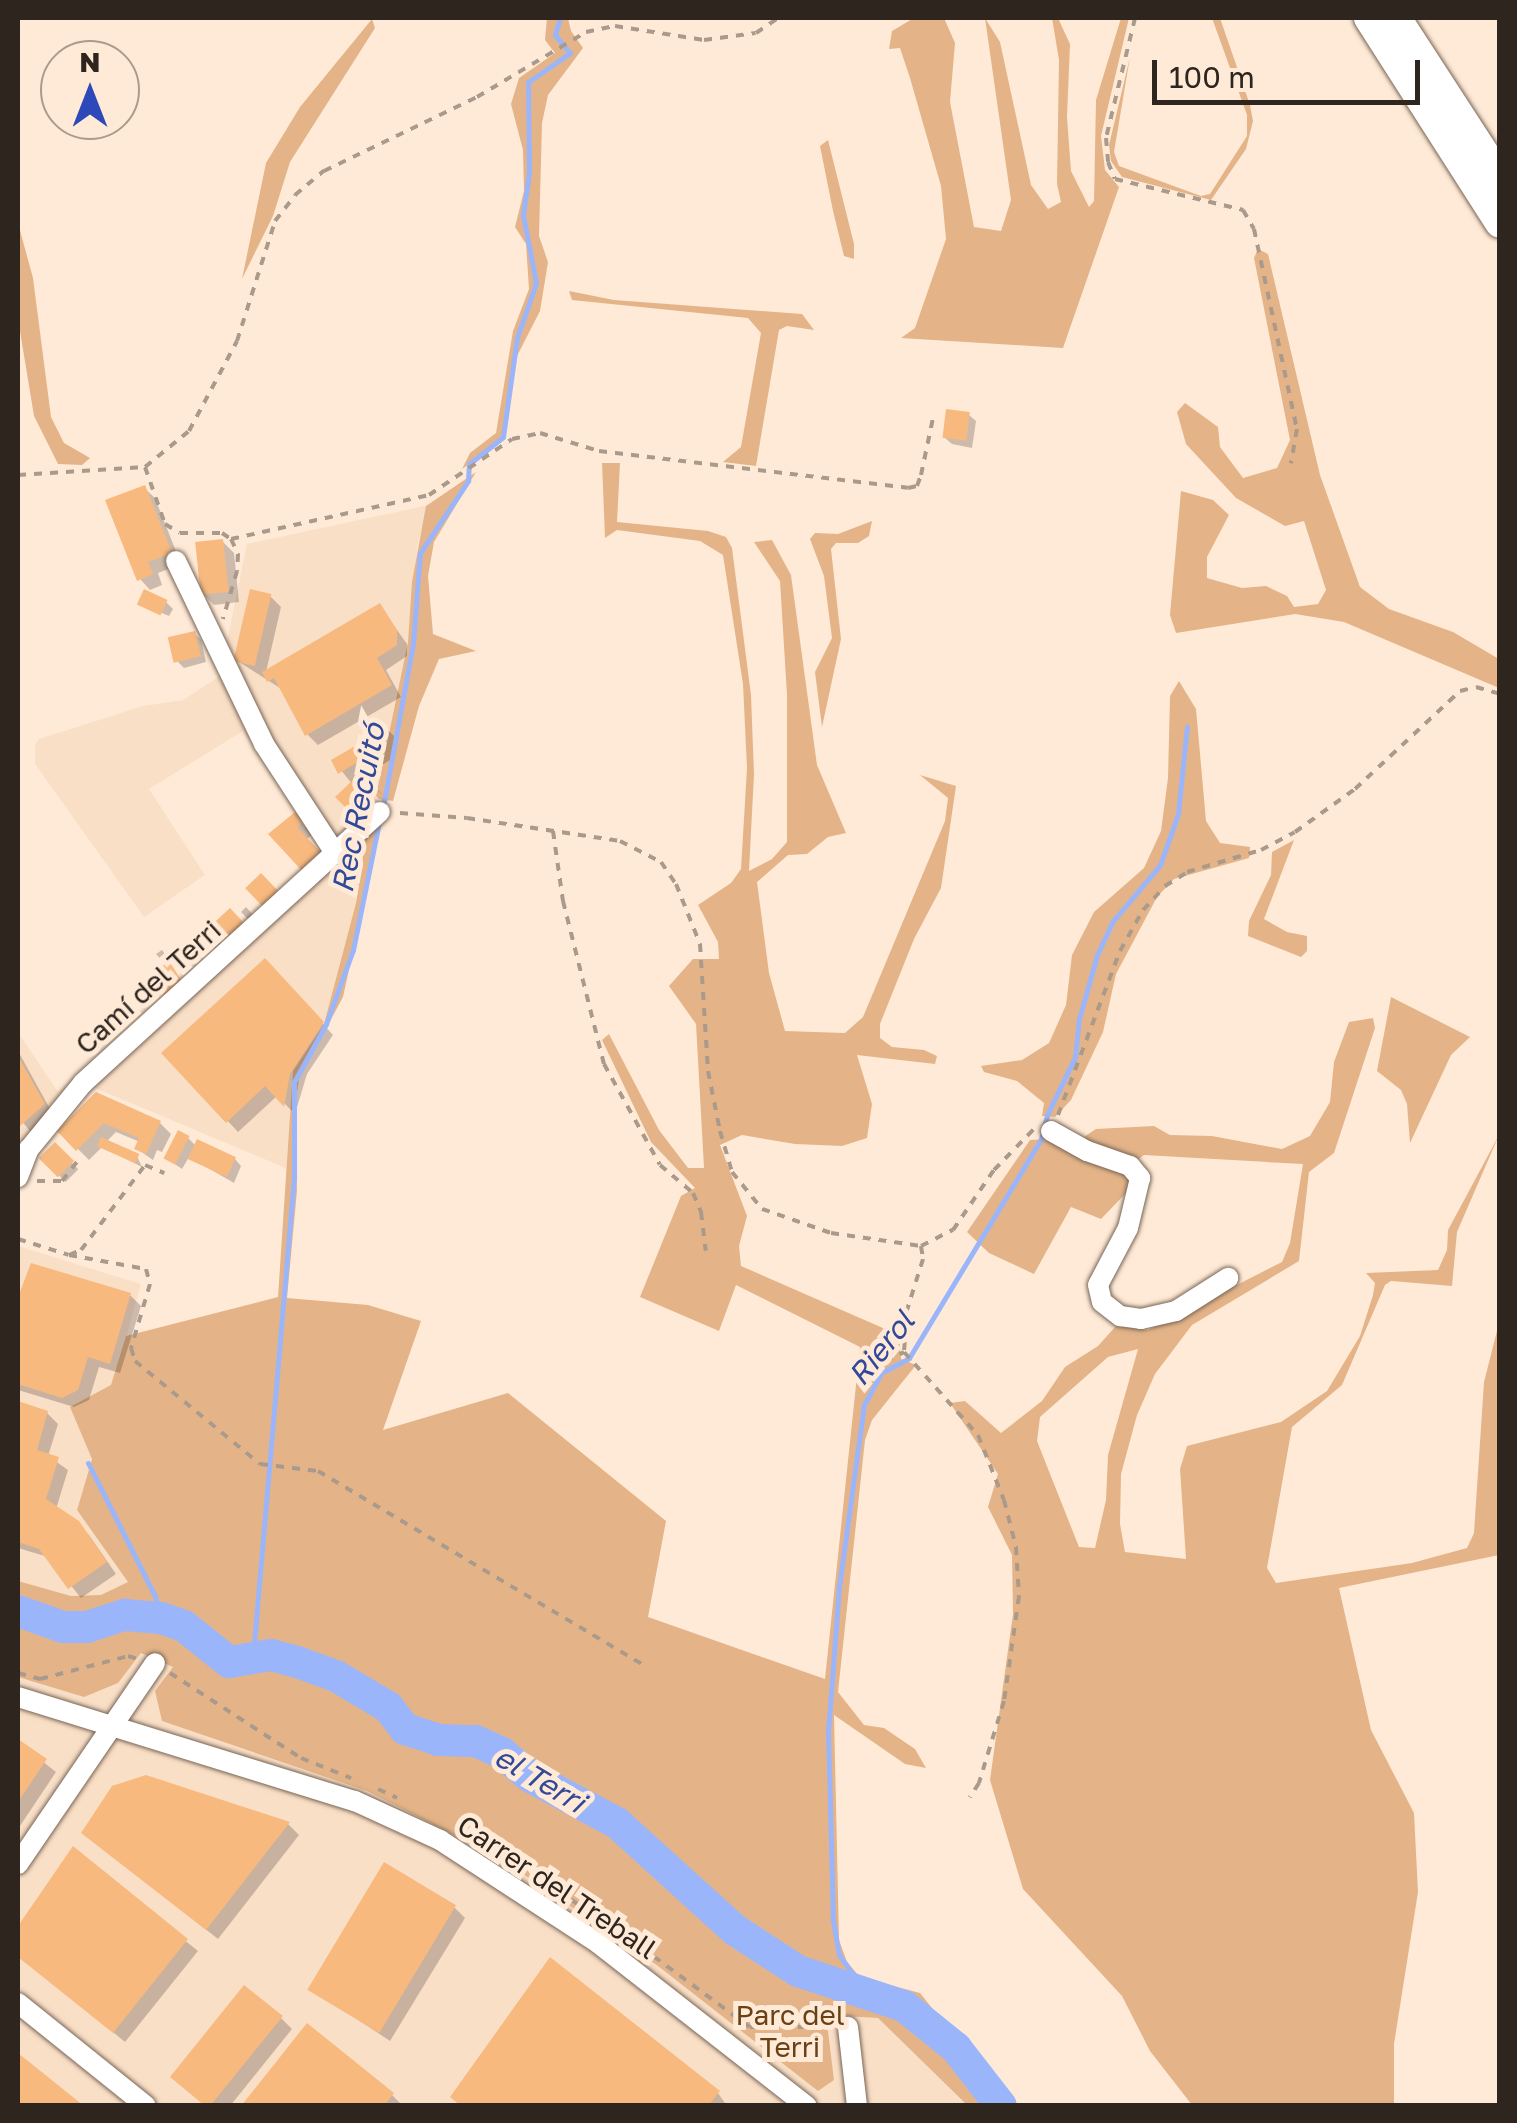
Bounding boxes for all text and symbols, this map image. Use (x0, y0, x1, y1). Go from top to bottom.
north arrow (40, 40, 140, 140)
scale bar (1157, 40, 1424, 102)
text: N (79, 45, 101, 78)
text: 100 m (1169, 59, 1255, 95)
water label: Rec Recuitó (324, 720, 392, 896)
street label: Camí del Terri (68, 913, 228, 1061)
water label: Rierol (840, 1304, 922, 1392)
water label: el Terri (488, 1738, 592, 1820)
street label: Carrer del Treball (451, 1808, 663, 1966)
park label: Parc del Terri (735, 1998, 845, 2064)

